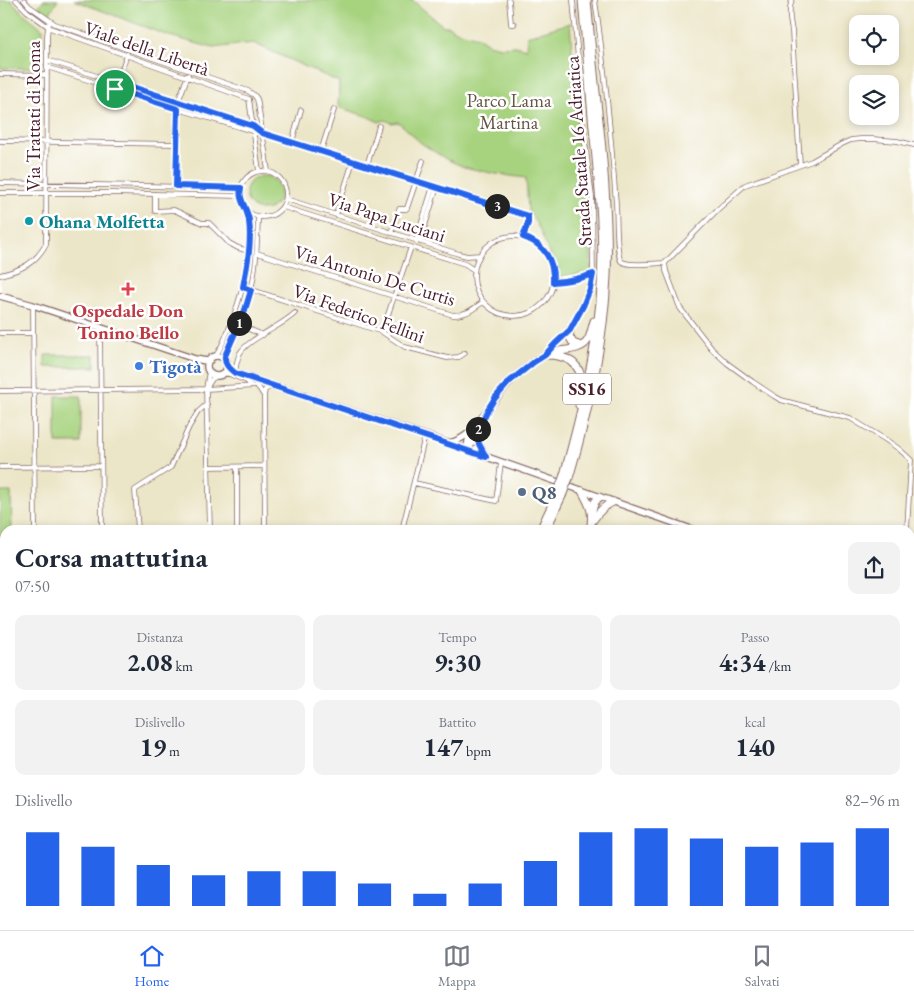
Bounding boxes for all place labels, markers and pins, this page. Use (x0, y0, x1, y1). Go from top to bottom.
pin (94, 68, 136, 110)
pin: 3 (484, 194, 510, 218)
place label: Ohana Molfetta (39, 209, 165, 234)
marker: Ohana Molfetta (23, 215, 35, 227)
marker: Ospedale Don Tonino Bello (121, 282, 135, 296)
place label: Ospedale Don Tonino Bello (73, 298, 184, 345)
pin: 1 (226, 310, 252, 336)
place label: Tigotà (149, 354, 202, 379)
marker: Tigotà (133, 360, 145, 372)
pin: 2 (466, 416, 490, 442)
place label: Q8 (532, 480, 557, 505)
marker: Q8 (516, 486, 528, 498)

